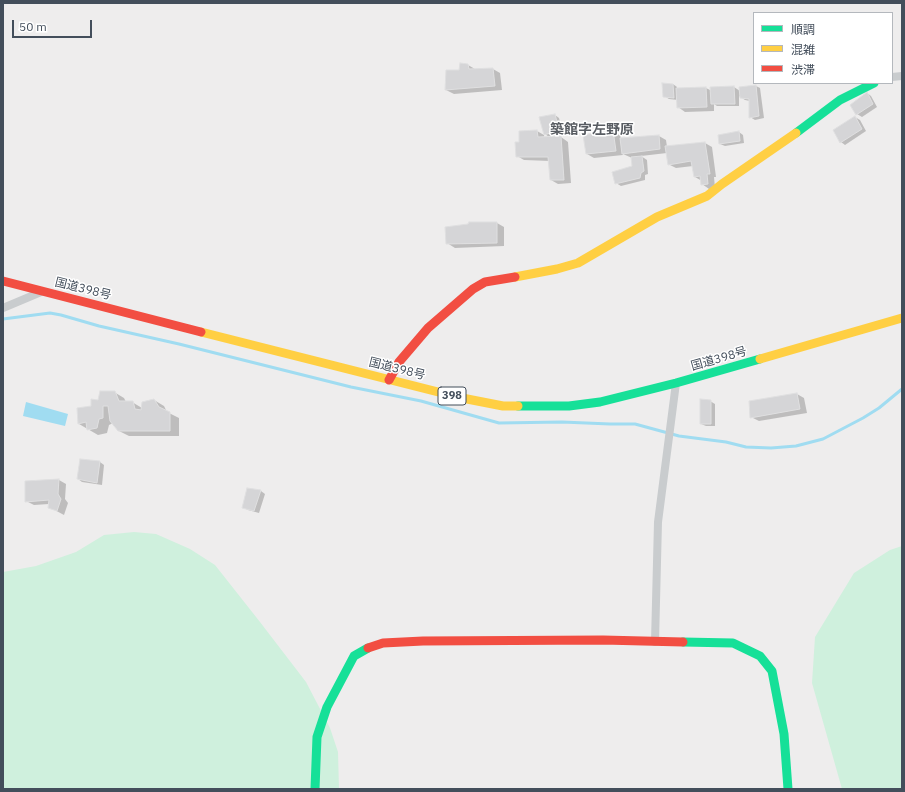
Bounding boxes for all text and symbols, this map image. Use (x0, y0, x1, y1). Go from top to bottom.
scale bar (14, 12, 94, 38)
legend (753, 12, 893, 84)
text: 50 m (19, 19, 47, 34)
text: 順調 (791, 22, 815, 37)
text: 混雑 (791, 42, 815, 57)
text: 渋滞 (791, 62, 815, 77)
district label: 築館字左野原 (550, 122, 634, 138)
street label: 国道398号 (53, 275, 113, 303)
street label: 国道398号 (689, 344, 749, 374)
street label: 国道398号 (367, 355, 427, 383)
road number: 398 (438, 387, 466, 405)

